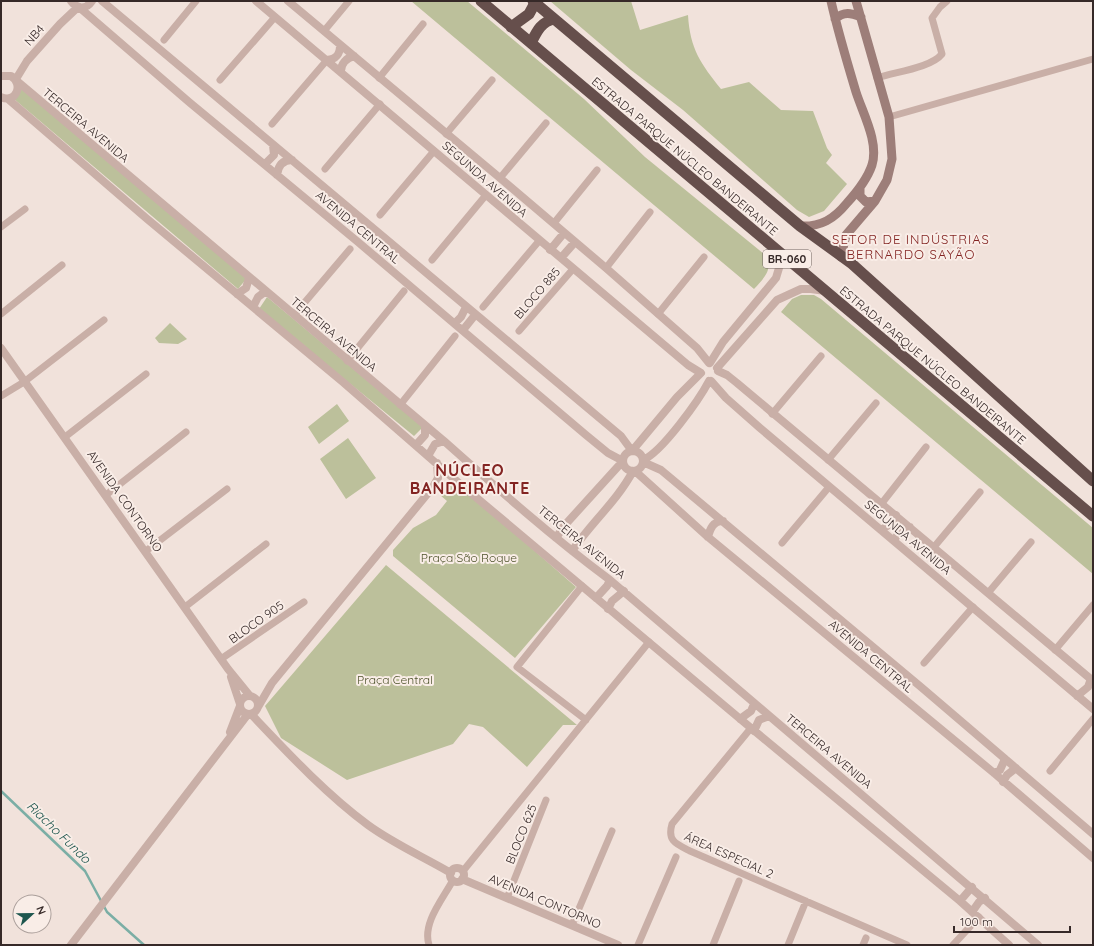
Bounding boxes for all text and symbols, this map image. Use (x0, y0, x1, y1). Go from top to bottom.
street label: NB4 (21, 21, 47, 49)
street label: ESTRADA PARQUE NÚCLEO BANDEIRANTE (589, 74, 781, 239)
street label: TERCEIRA AVENIDA (40, 84, 132, 166)
street label: SEGUNDA AVENIDA (439, 138, 531, 220)
street label: AVENIDA CENTRAL (313, 187, 404, 267)
district label: SETOR DE INDÚSTRIAS BERNARDO SAYÃO (832, 231, 990, 262)
road number: BR-060 (763, 250, 811, 268)
street label: BLOCO 885 (511, 264, 563, 322)
street label: ESTRADA PARQUE NÚCLEO BANDEIRANTE (837, 283, 1029, 448)
street label: TERCEIRA AVENIDA (288, 293, 380, 375)
street label: AVENIDA CONTORNO (84, 447, 166, 555)
district label: NÚCLEO BANDEIRANTE (410, 460, 530, 498)
street label: SEGUNDA AVENIDA (862, 496, 954, 578)
street label: TERCEIRA AVENIDA (535, 502, 629, 582)
park label: Praça São Roque (421, 550, 517, 565)
street label: BLOCO 905 (226, 598, 286, 646)
street label: AVENIDA CENTRAL (826, 616, 917, 696)
park label: Praça Central (357, 672, 433, 687)
street label: TERCEIRA AVENIDA (783, 710, 875, 792)
water label: Riacho Fundo (24, 798, 95, 867)
street label: BLOCO 625 (502, 802, 540, 866)
street label: ÁREA ESPECIAL 2 (682, 829, 776, 882)
street label: AVENIDA CONTORNO (487, 871, 603, 931)
north arrow (12, 894, 52, 934)
text: N (33, 904, 49, 917)
scale bar (954, 908, 1070, 934)
text: 100 m (960, 914, 993, 929)

